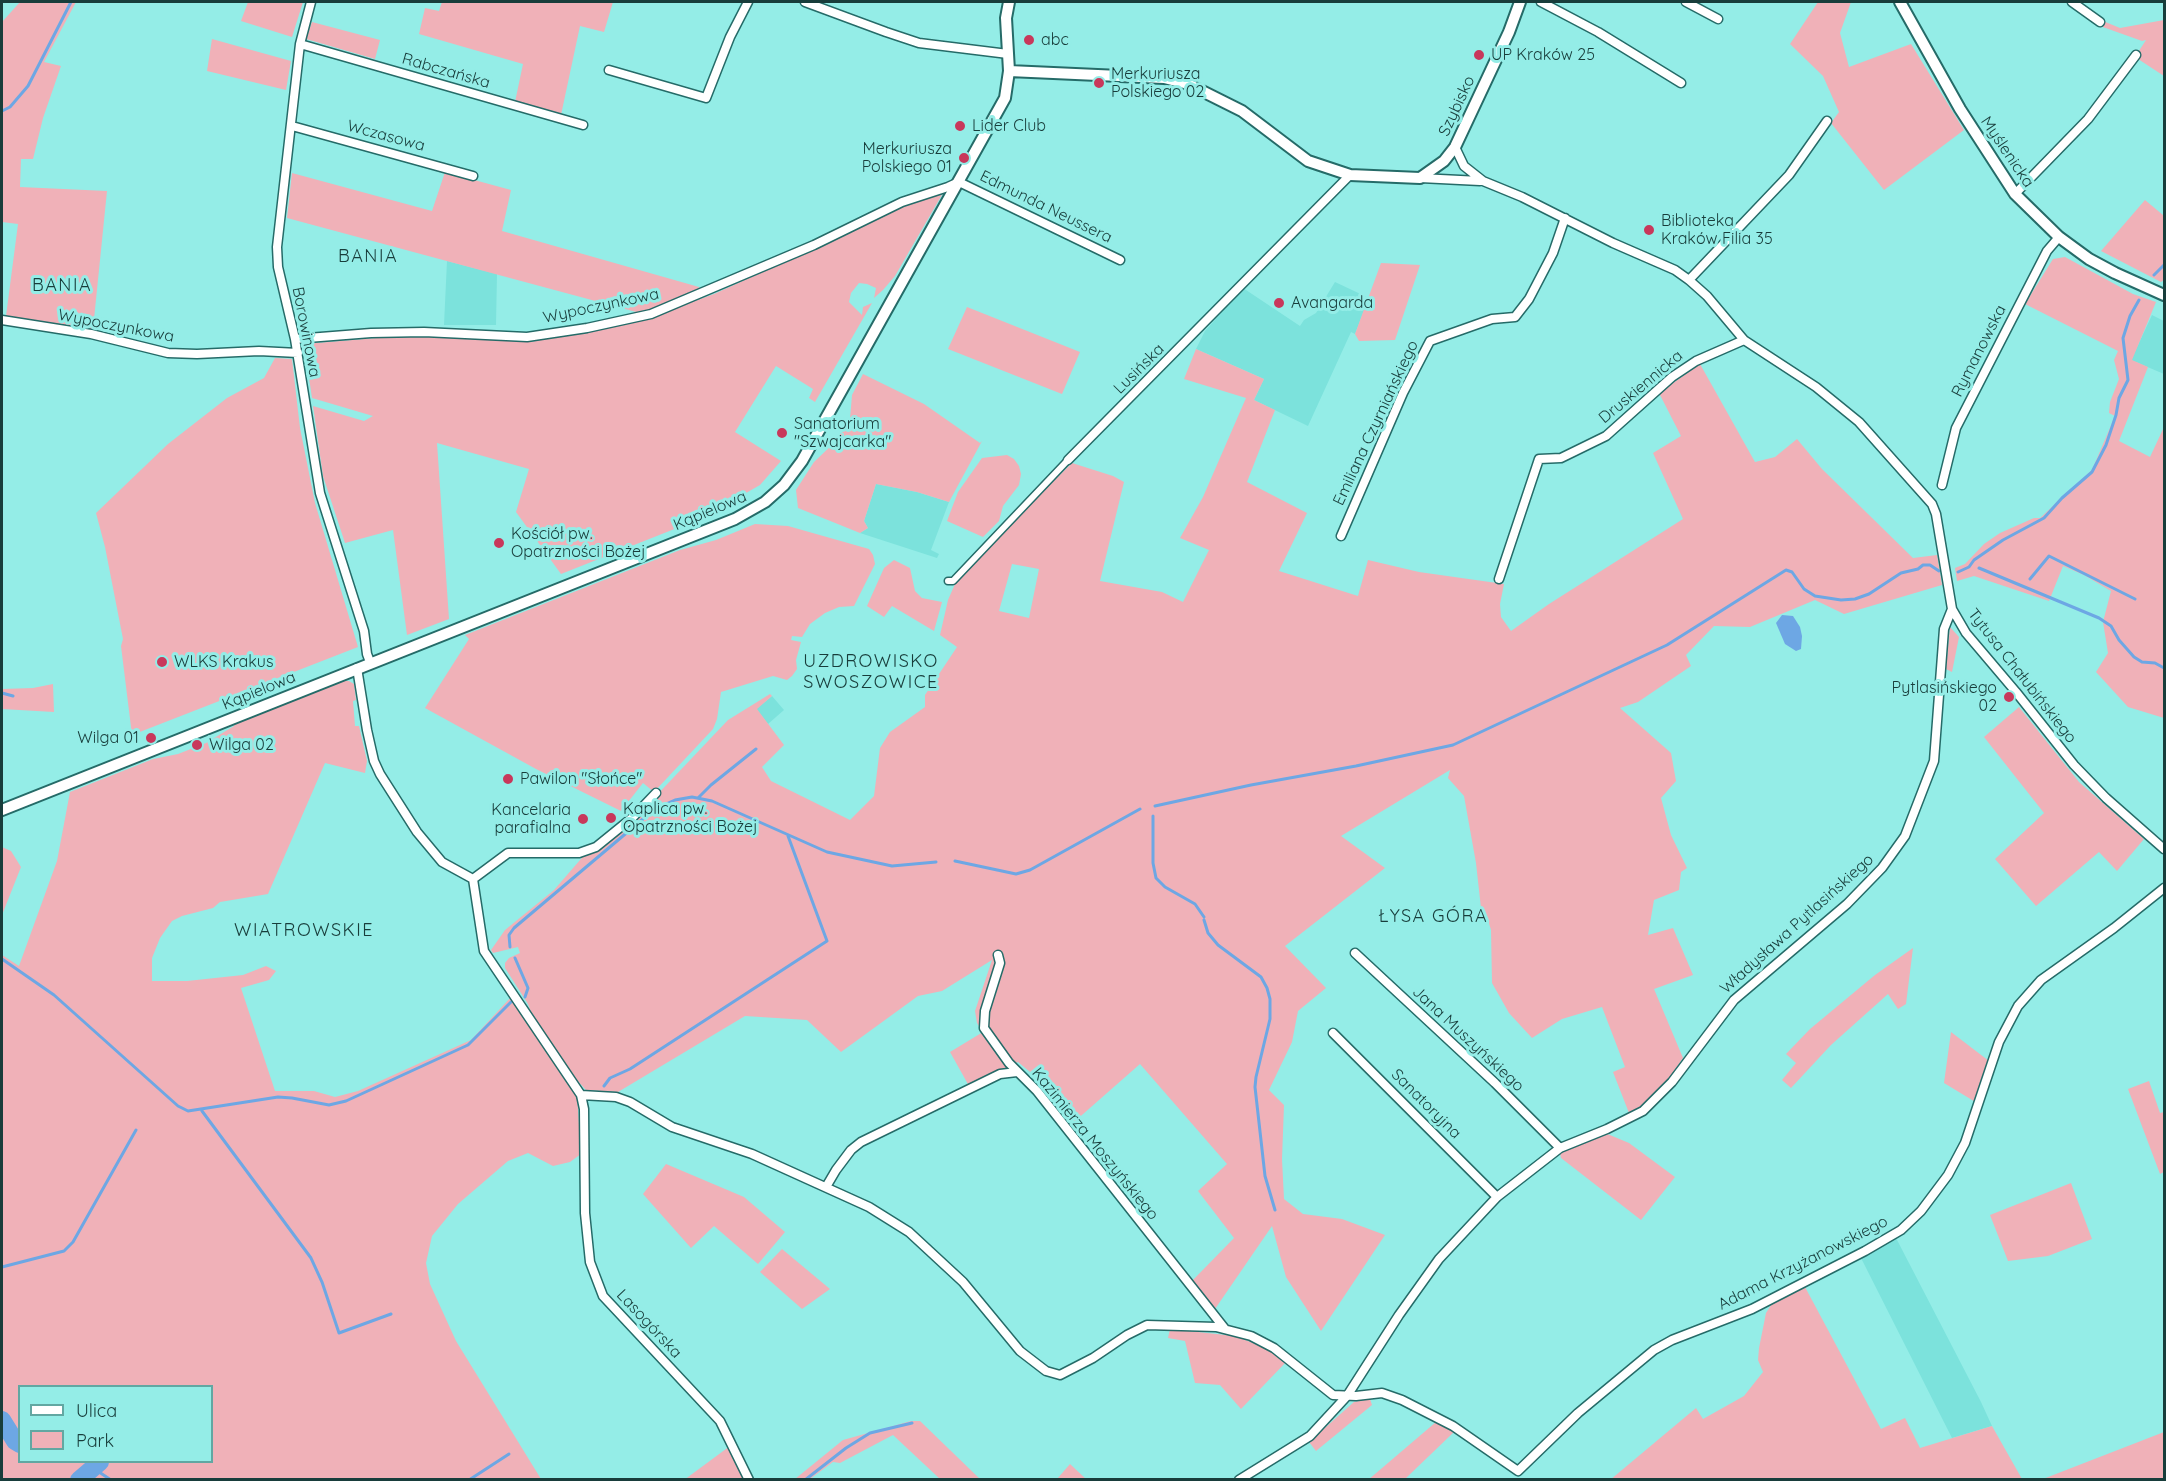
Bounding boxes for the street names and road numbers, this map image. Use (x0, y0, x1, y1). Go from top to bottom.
street label: Rabczańska (400, 49, 492, 93)
street label: Szybisko (1435, 73, 1479, 139)
street label: Myślenicka (1976, 113, 2038, 191)
street label: Wczasowa (345, 116, 427, 156)
street label: Edmunda Neussera (977, 167, 1115, 247)
street label: Wypoczynkowa (541, 284, 661, 328)
street label: Borowinowa (288, 285, 324, 379)
street label: Rymanowska (1948, 302, 2010, 400)
street label: Wypoczynkowa (56, 305, 176, 347)
street label: Emiliana Czyrniańskiego (1329, 337, 1423, 509)
street label: Lusińska (1110, 340, 1168, 398)
street label: Druskiennicka (1595, 346, 1687, 428)
street label: Kąpielowa (671, 487, 749, 535)
street label: Tytusa Chałubińskiego (1963, 605, 2081, 747)
street label: Kąpielowa (219, 668, 299, 714)
street label: Władysława Pytlasińskiego (1716, 850, 1878, 998)
street label: Jana Muszyńskiego (1408, 982, 1528, 1096)
street label: Kazimierza Moszyńskiego (1028, 1064, 1162, 1224)
street label: Sanatoryjna (1387, 1065, 1465, 1143)
street label: Adama Krzyżanowskiego (1715, 1212, 1891, 1314)
street label: Lasogórska (612, 1286, 686, 1362)

